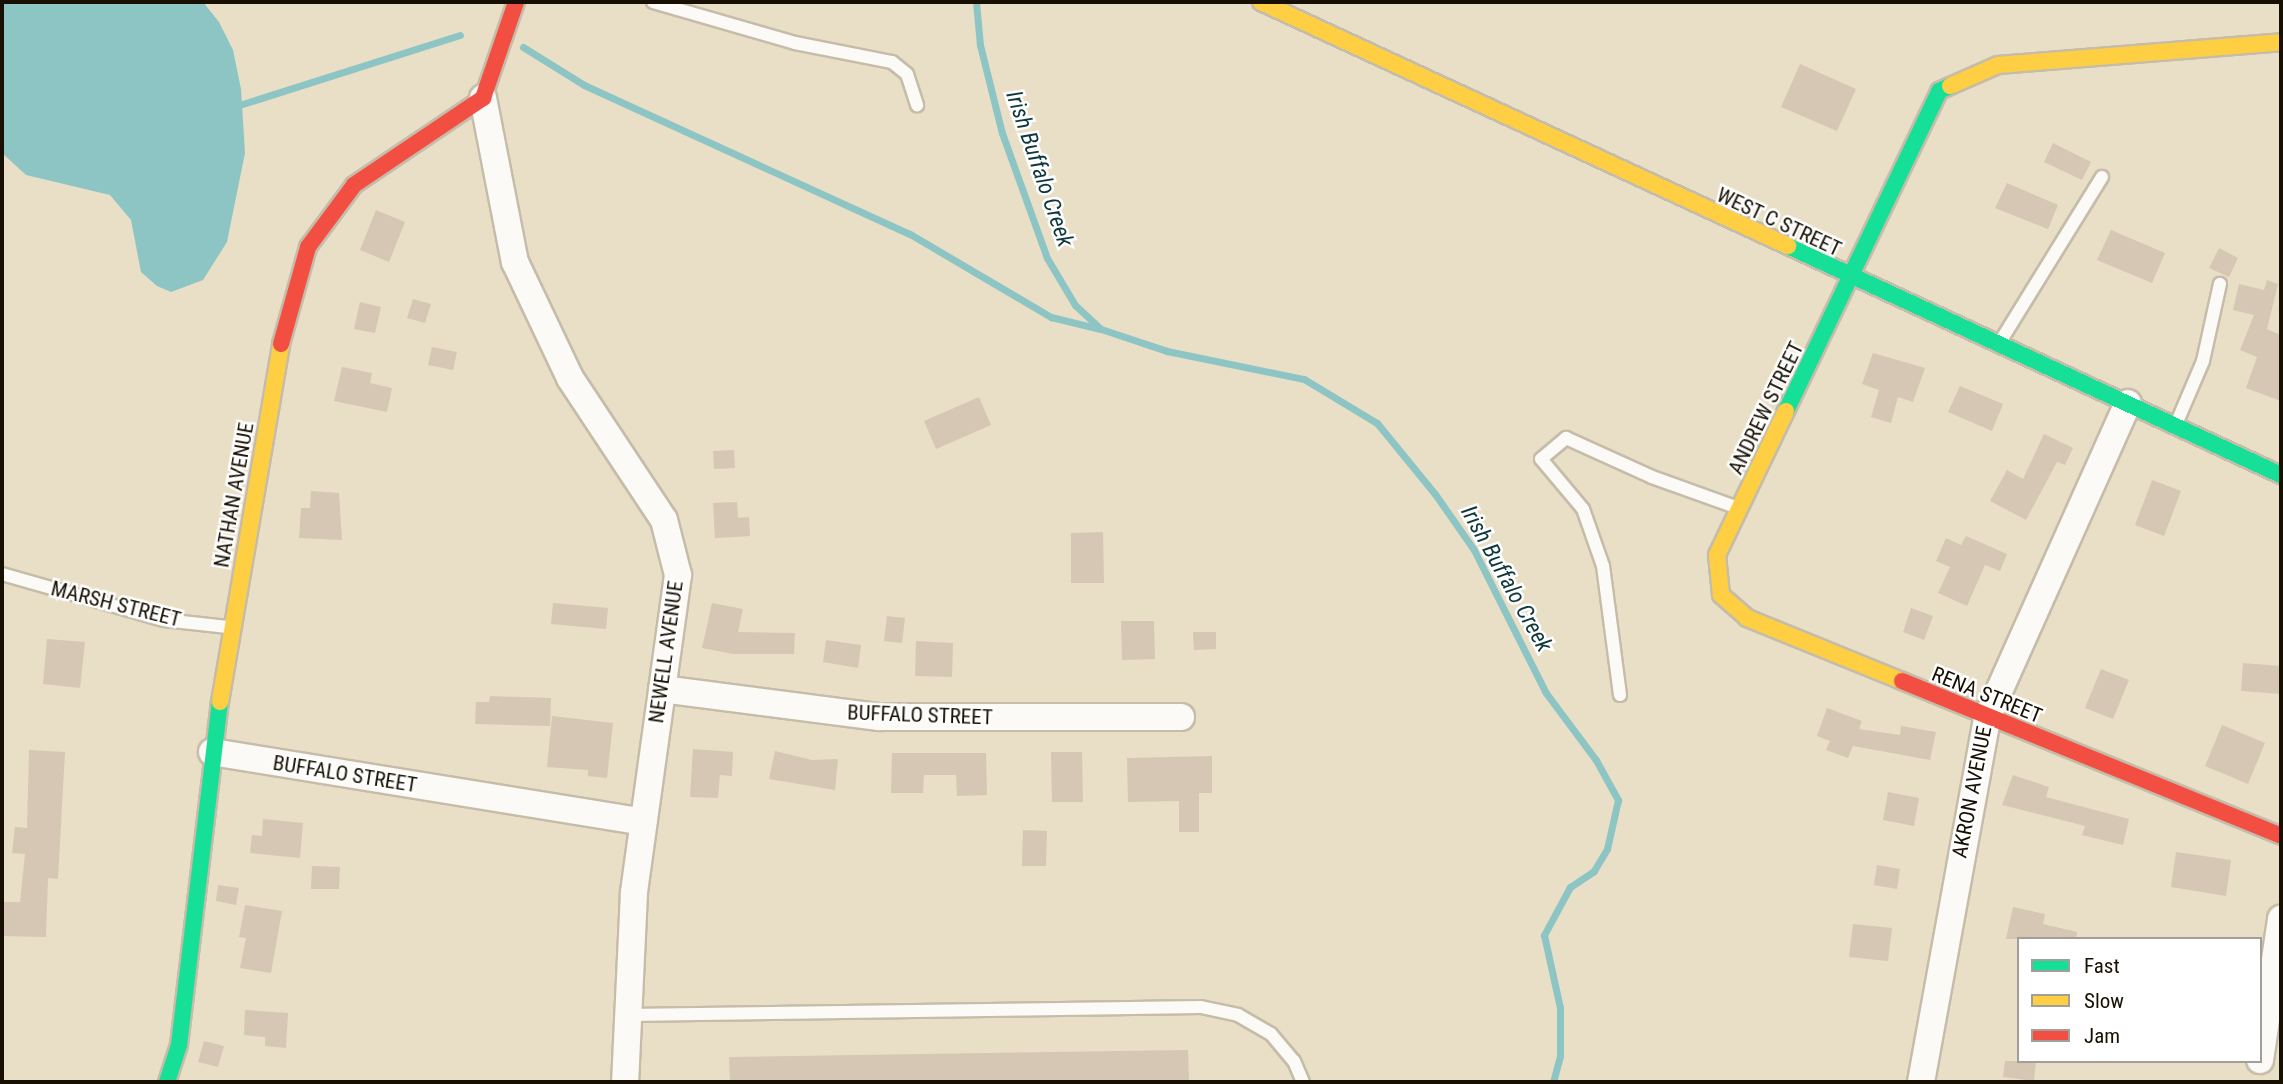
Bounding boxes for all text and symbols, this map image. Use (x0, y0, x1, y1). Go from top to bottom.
water label: Irish Buffalo Creek (999, 87, 1079, 251)
street label: WEST C STREET (1713, 182, 1845, 262)
street label: ANDREW STREET (1723, 338, 1809, 478)
street label: NATHAN AVENUE (209, 421, 259, 569)
water label: Irish Buffalo Creek (1454, 501, 1558, 657)
street label: MARSH STREET (48, 576, 184, 632)
street label: NEWELL AVENUE (644, 579, 688, 725)
street label: RENA STREET (1928, 661, 2046, 729)
street label: BUFFALO STREET (847, 700, 993, 730)
street label: AKRON AVENUE (1947, 724, 1997, 860)
street label: BUFFALO STREET (271, 750, 419, 798)
legend (2017, 937, 2262, 1063)
text: Fast (2084, 954, 2120, 978)
text: Slow (2084, 989, 2124, 1013)
text: Jam (2084, 1024, 2120, 1048)

